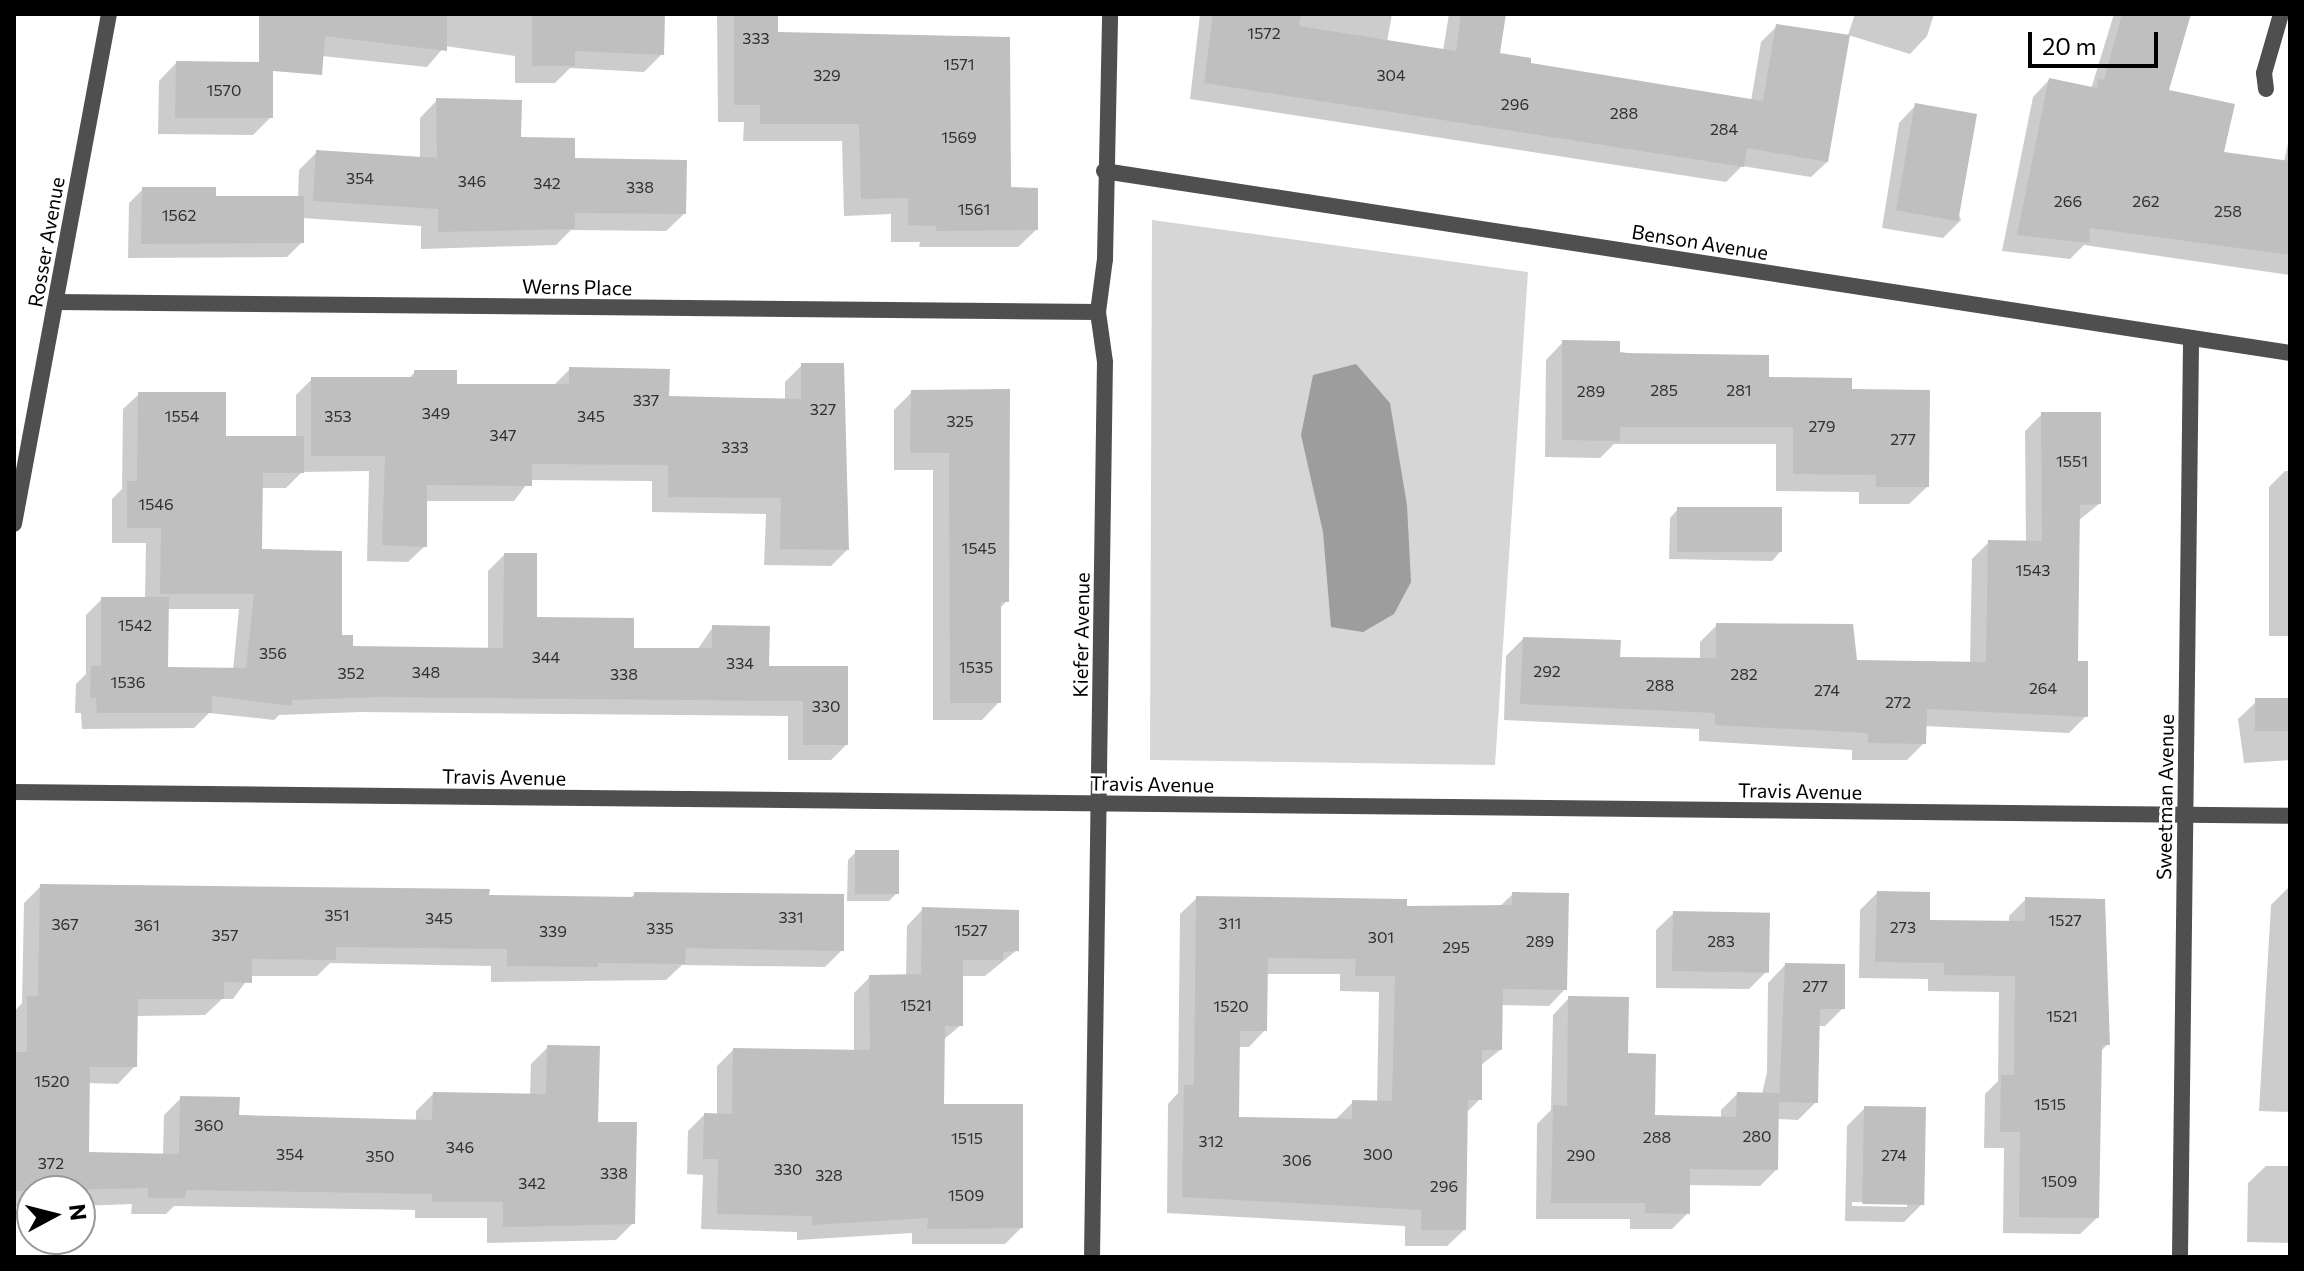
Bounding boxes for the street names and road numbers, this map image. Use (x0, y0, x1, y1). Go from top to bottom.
street label: Rosser Avenue (23, 175, 69, 309)
street label: Benson Avenue (1630, 219, 1770, 265)
street label: Werns Place (522, 274, 632, 300)
street label: Kiefer Avenue (1068, 572, 1094, 698)
street label: Sweetman Avenue (2152, 714, 2178, 880)
street label: Travis Avenue (442, 764, 566, 790)
street label: Travis Avenue (1090, 771, 1214, 797)
street label: Travis Avenue (1738, 778, 1862, 804)

